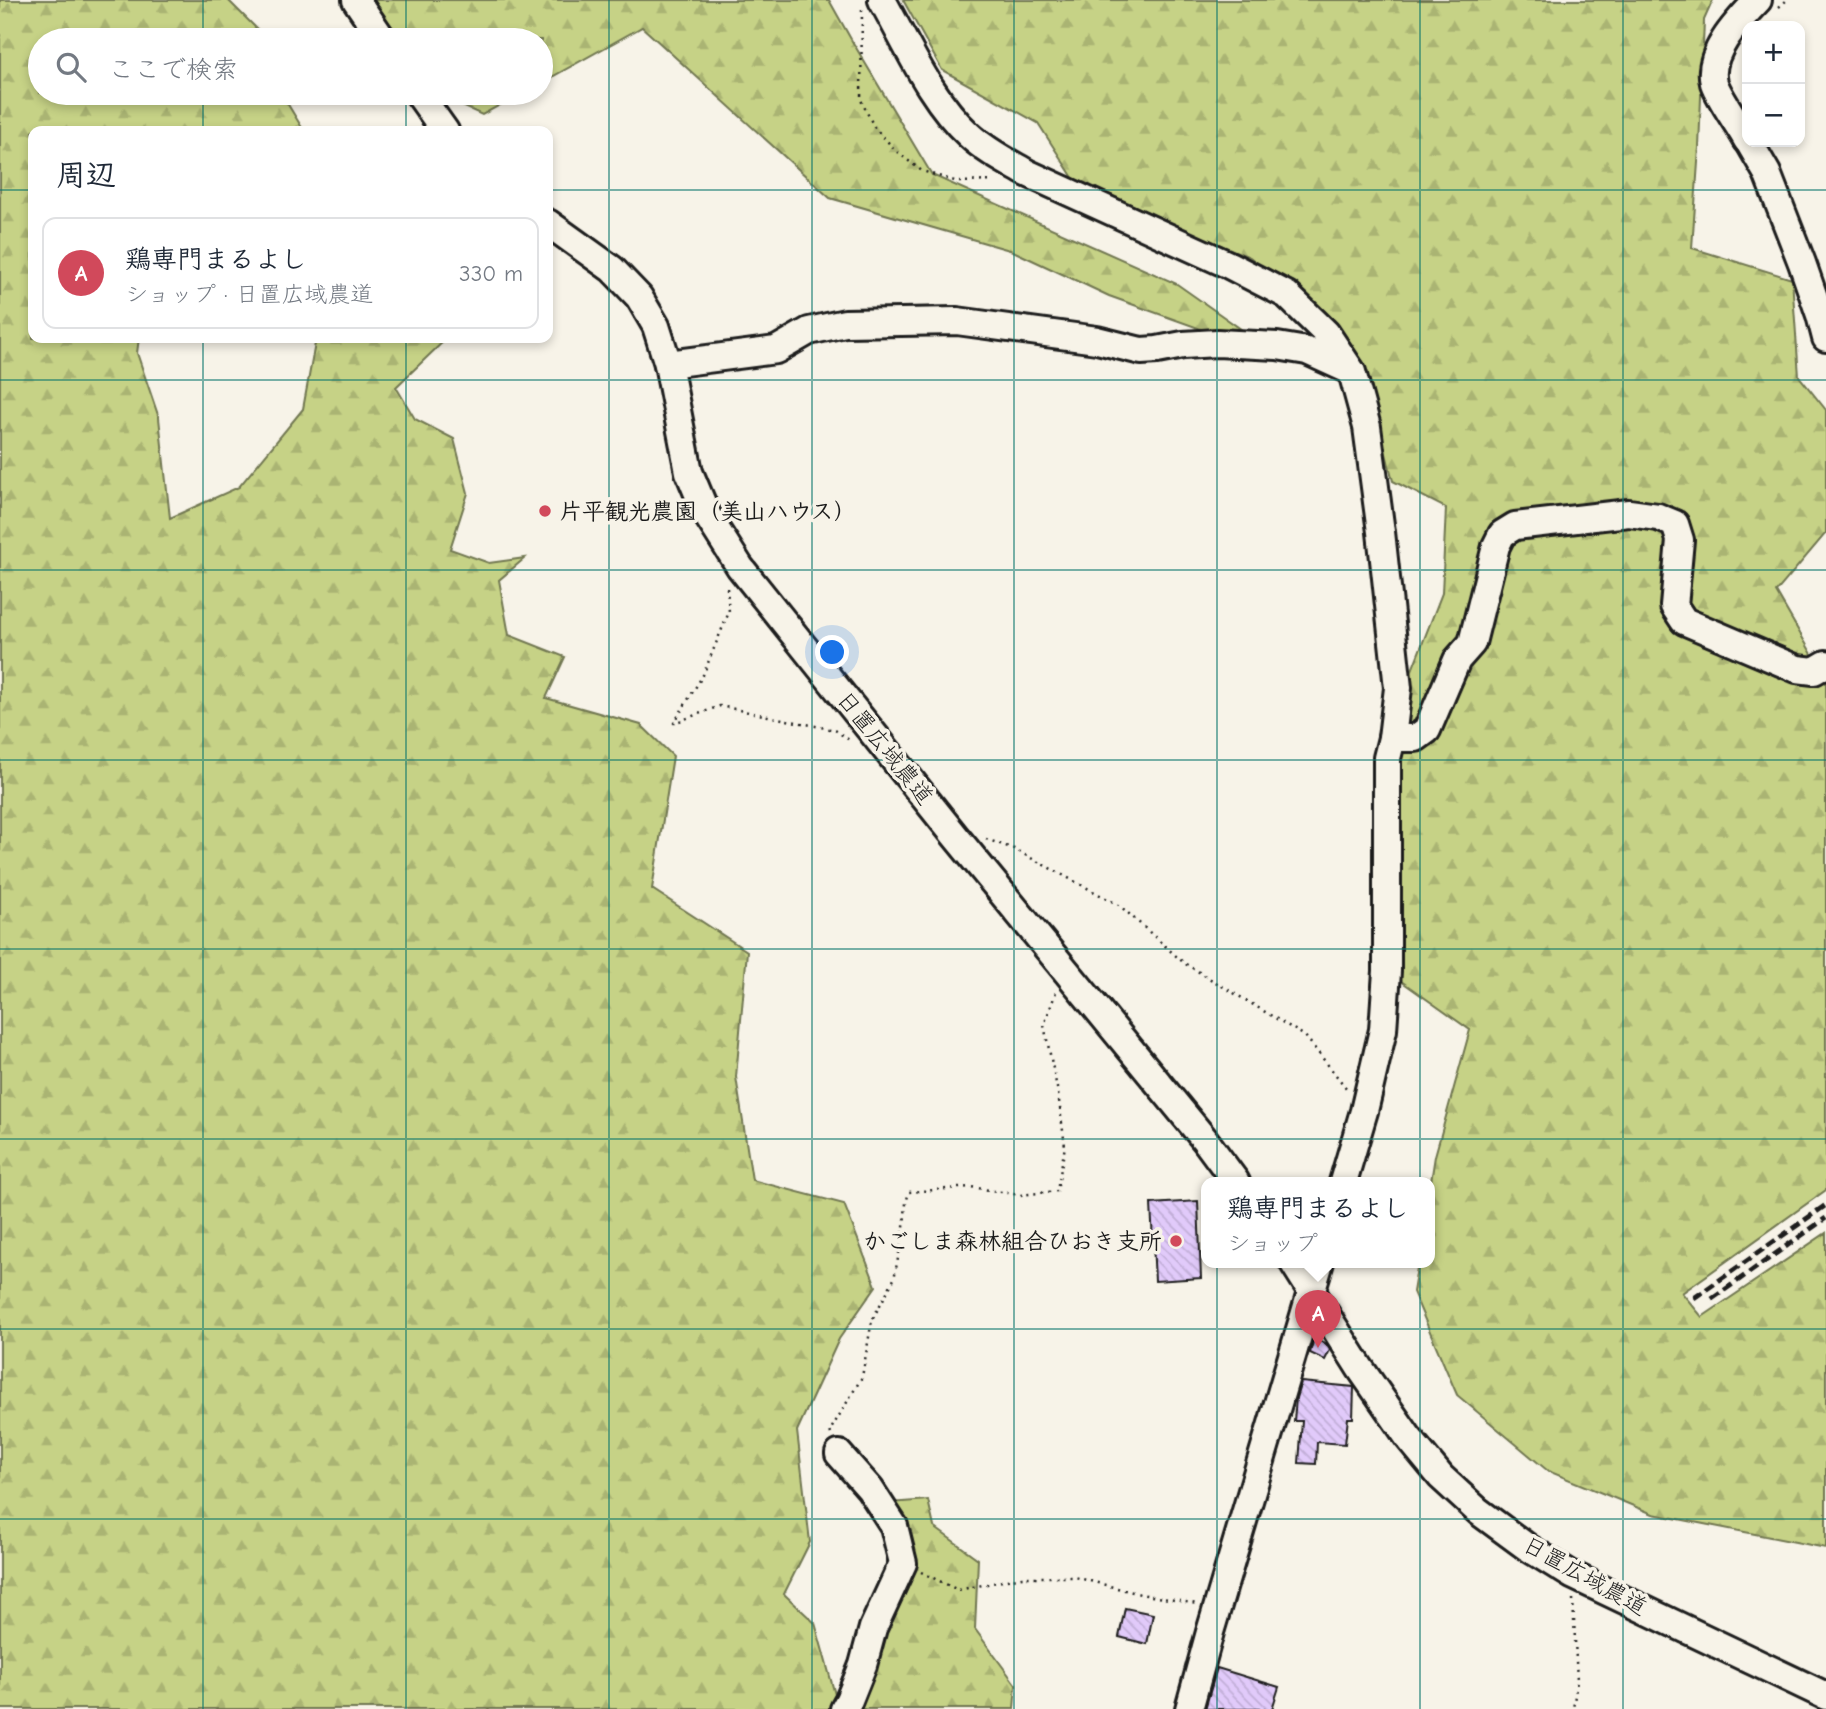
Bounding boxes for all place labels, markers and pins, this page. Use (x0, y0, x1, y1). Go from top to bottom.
place label: 片平観光農園（美山ハウス） (559, 498, 857, 525)
marker: 片平観光農園（美山ハウス） (537, 503, 553, 519)
place label: かごしま森林組合ひおき支所 (863, 1228, 1162, 1255)
marker: かごしま森林組合ひおき支所 (1168, 1233, 1184, 1249)
pin: A (1295, 1290, 1341, 1348)

